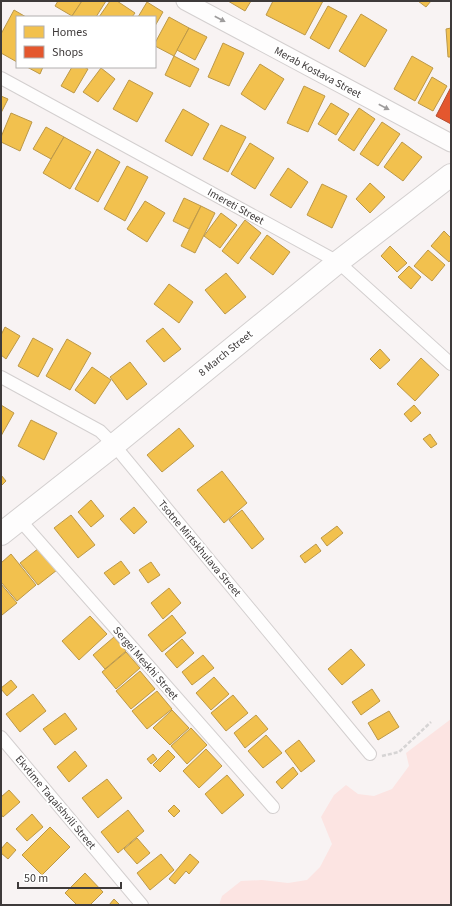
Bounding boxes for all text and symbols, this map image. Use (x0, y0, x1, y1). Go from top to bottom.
legend (16, 16, 156, 68)
one-way arrow (214, 16, 226, 23)
text: Homes (52, 24, 87, 41)
street label: Merab Kostava Street (272, 43, 364, 102)
text: Shops (52, 44, 83, 61)
one-way arrow (378, 104, 390, 110)
street label: Imereti Street (205, 185, 267, 228)
street label: 8 March Street (195, 327, 256, 380)
street label: Tsotne Mirtskhulava Street (155, 497, 245, 600)
street label: Sergei Meskhi Street (110, 623, 182, 703)
street label: Ekvtime Taqaishvili Street (12, 752, 100, 853)
scale bar (18, 864, 121, 890)
text: 50 m (24, 870, 48, 887)

